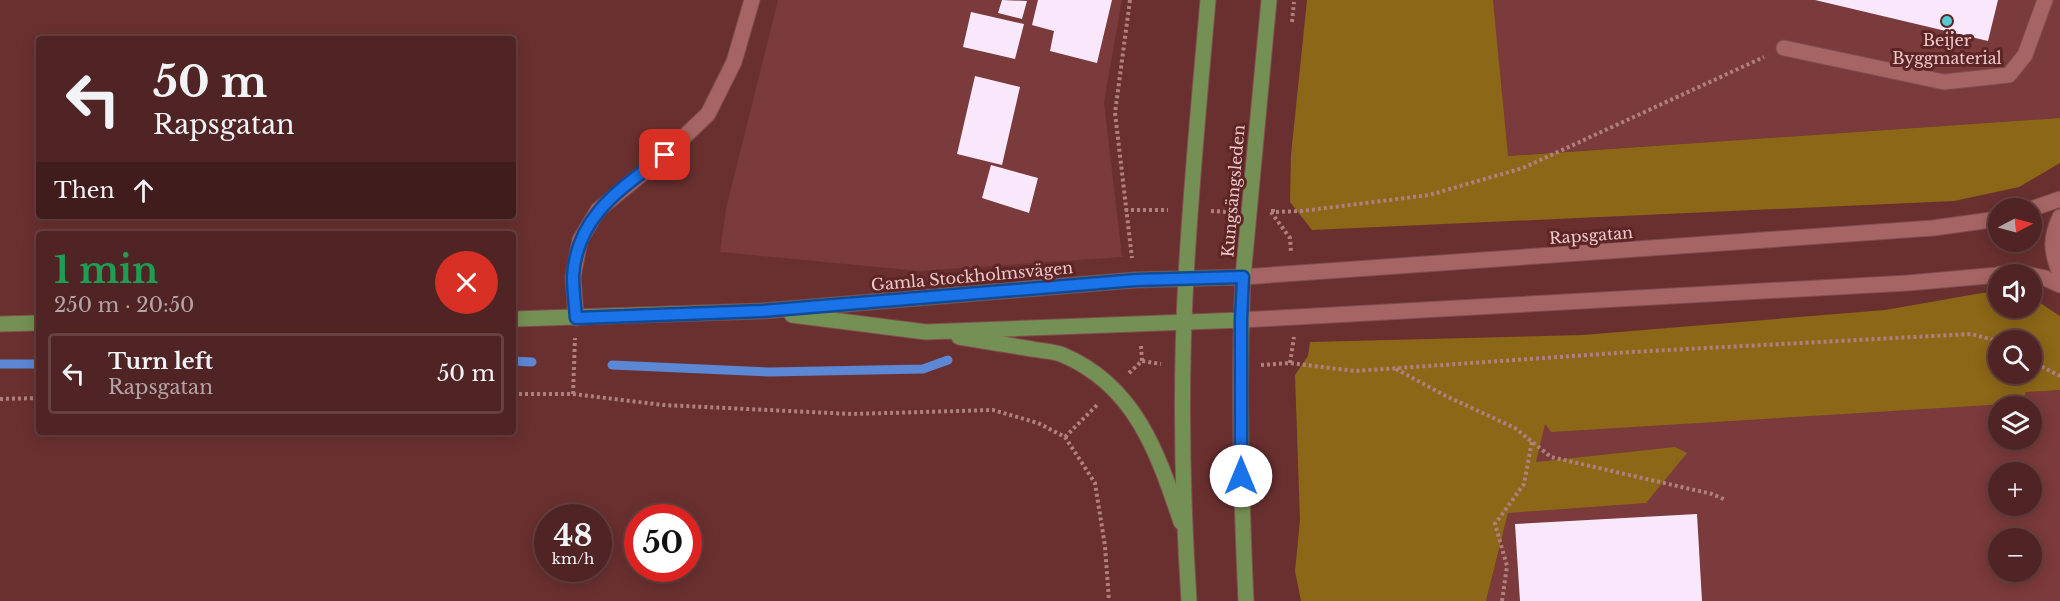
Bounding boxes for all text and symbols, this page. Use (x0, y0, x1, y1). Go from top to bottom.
marker: Beijer Byggmaterial (1940, 14, 1954, 28)
place label: Beijer Byggmaterial (1892, 30, 2002, 68)
text: 50 m (153, 56, 267, 108)
icon: left (54, 60, 132, 138)
text: Rapsgatan (153, 108, 295, 141)
street label: Kungsängsleden (1217, 124, 1249, 258)
pin (639, 129, 690, 180)
icon: arrive (648, 138, 681, 171)
icon: ahead (127, 174, 160, 207)
text: Then (54, 177, 115, 204)
north arrow (1988, 198, 2042, 252)
map controls (1988, 198, 2042, 582)
street label: Rapsgatan (1548, 222, 1634, 248)
text: 1 min (54, 248, 158, 293)
button: close (435, 251, 498, 314)
street label: Gamla Stockholmsvägen (870, 257, 1074, 295)
button: sound (1988, 264, 2042, 318)
text: 250 m · 20:50 (54, 293, 194, 317)
button: search (1988, 330, 2042, 384)
text: Turn left (108, 348, 213, 375)
icon: left (57, 357, 90, 390)
text: 50 m (437, 360, 495, 387)
text: Rapsgatan (108, 375, 213, 399)
button: layers (1988, 396, 2042, 450)
position arrow (1209, 444, 1273, 508)
button: + (1988, 462, 2042, 516)
speed limit sign: 50 (624, 504, 702, 582)
text: 48 (554, 517, 592, 554)
button: − (1988, 528, 2042, 582)
text: km/h (552, 549, 594, 568)

